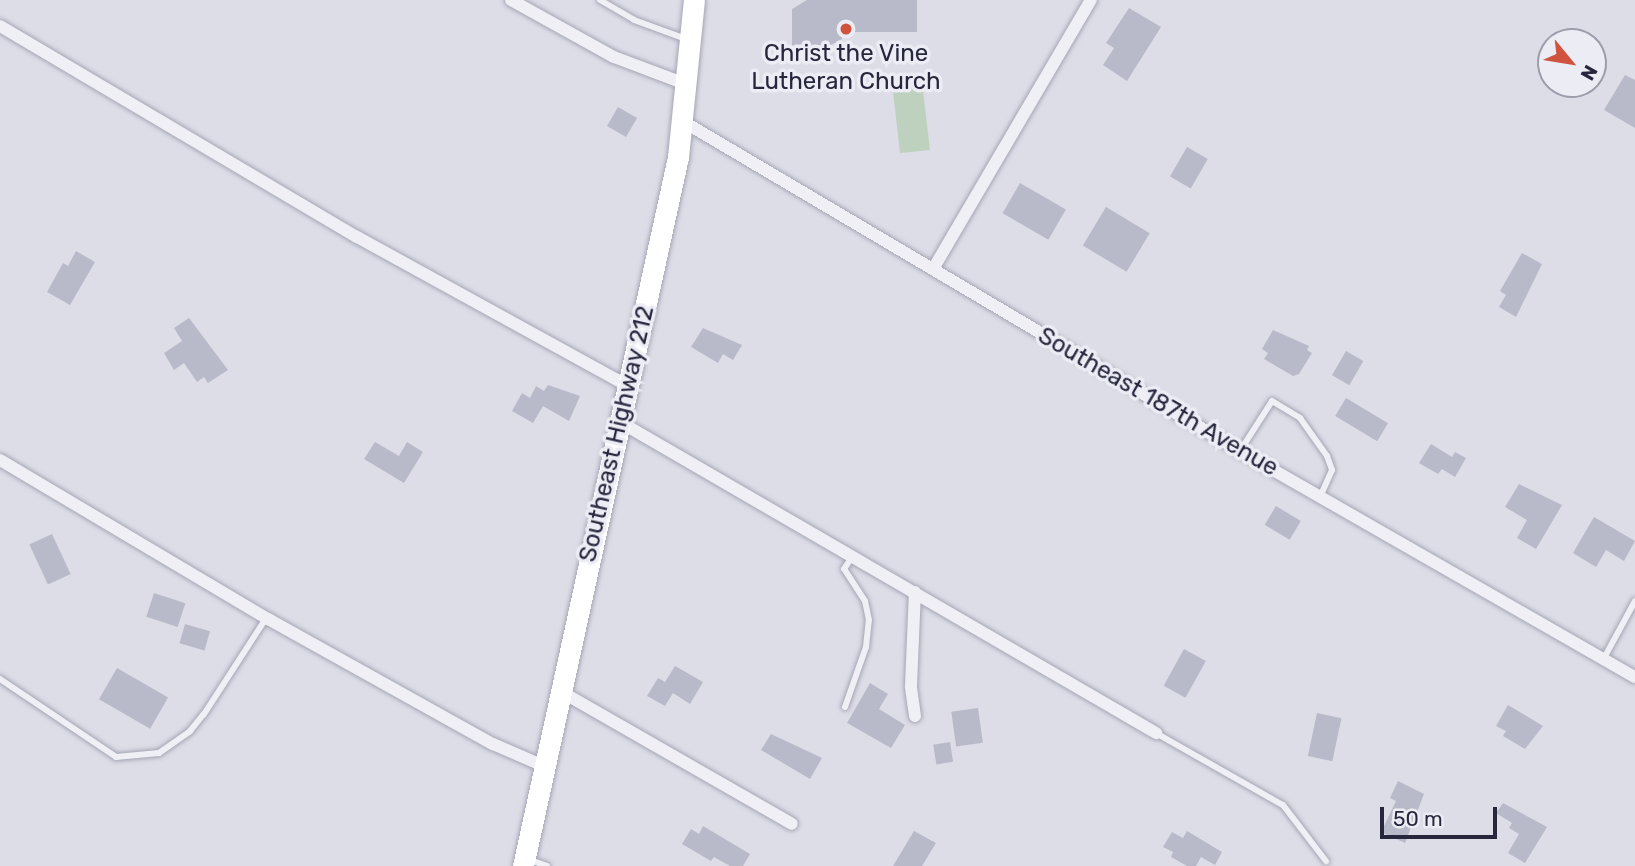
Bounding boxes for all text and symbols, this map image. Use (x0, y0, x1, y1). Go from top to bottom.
marker: Christ the Vine Lutheran Church (838, 21, 854, 37)
north arrow (1537, 28, 1607, 98)
place label: Christ the Vine Lutheran Church (751, 40, 941, 96)
text: N (1576, 61, 1602, 84)
street label: Southeast Highway 212 (573, 303, 661, 565)
street label: Southeast 187th Avenue (1033, 321, 1283, 483)
scale bar (1383, 792, 1500, 836)
text: 50 m (1393, 806, 1443, 831)

